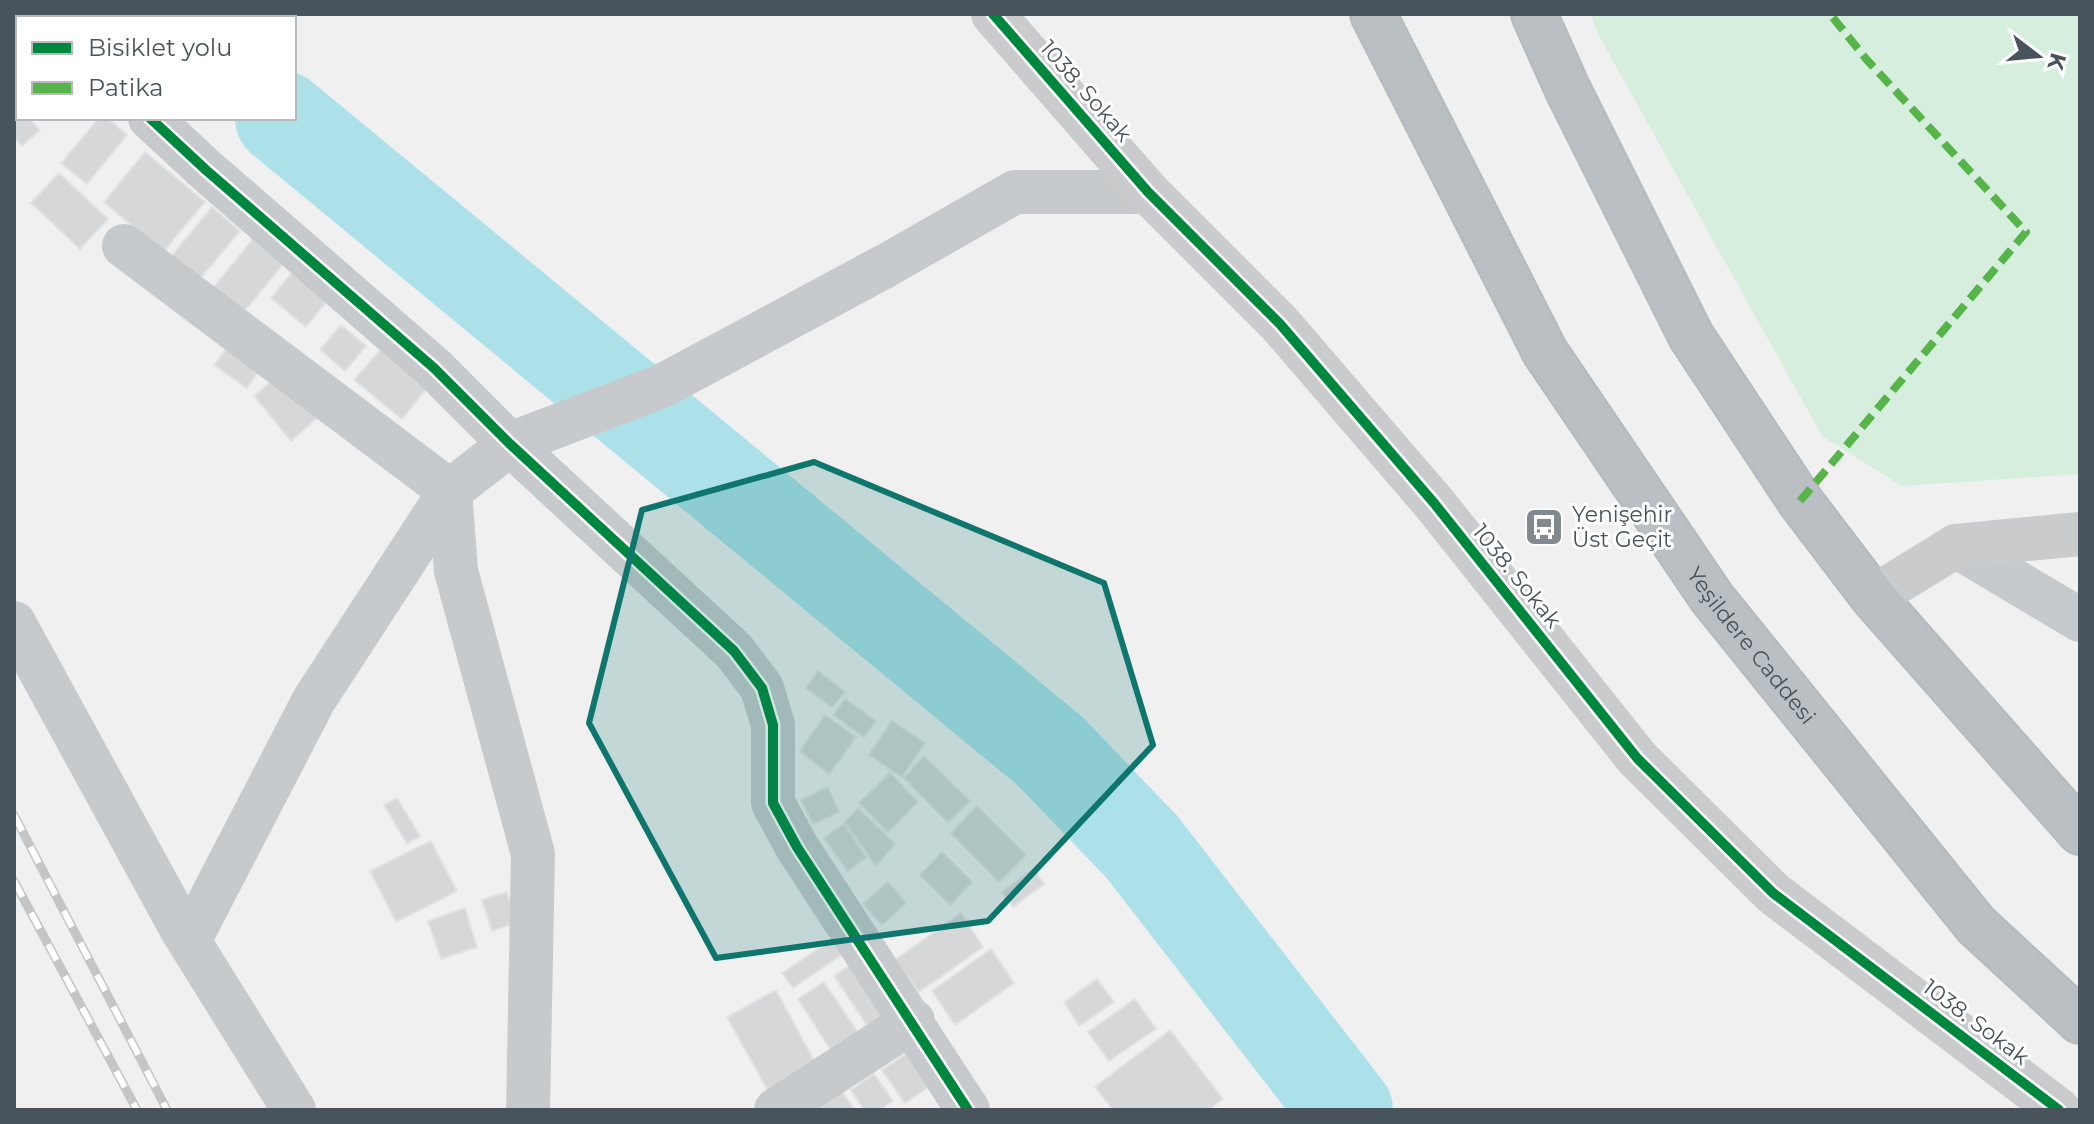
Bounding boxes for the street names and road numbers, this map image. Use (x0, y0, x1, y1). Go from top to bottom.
street label: 1038. Sokak (1035, 35, 1138, 148)
street label: 1038. Sokak (1467, 519, 1568, 634)
street label: Yeşildere Caddesi (1681, 562, 1822, 729)
street label: 1038. Sokak (1918, 973, 2035, 1071)

